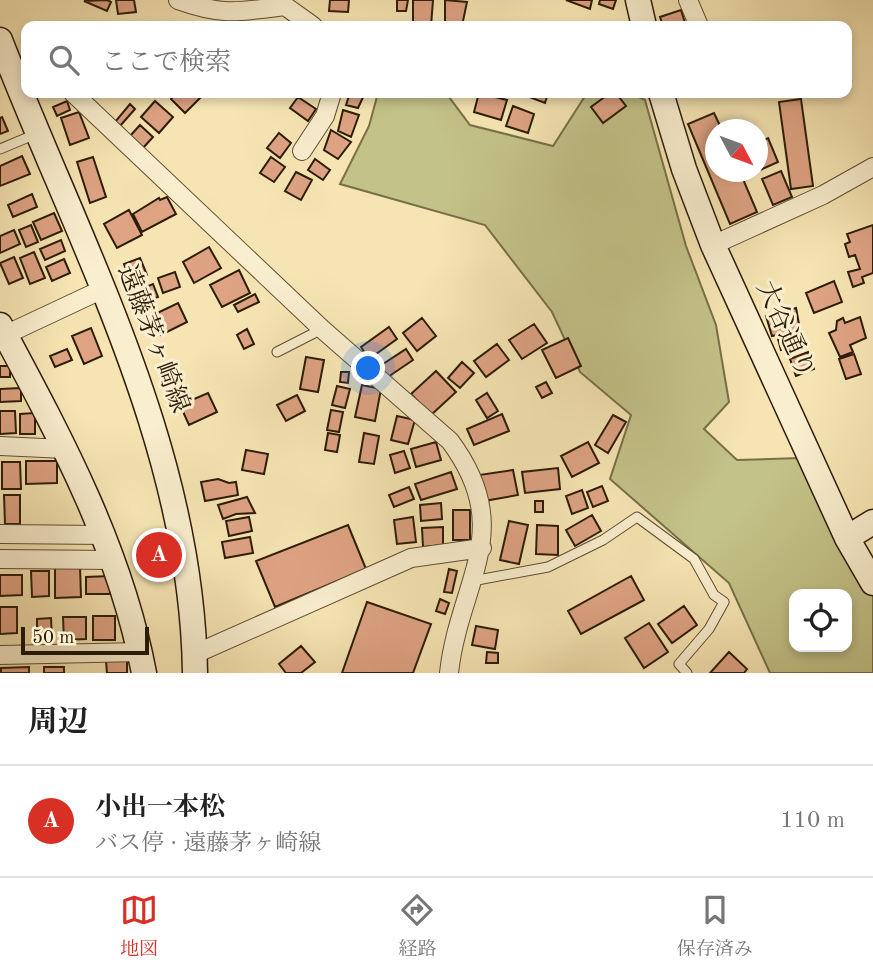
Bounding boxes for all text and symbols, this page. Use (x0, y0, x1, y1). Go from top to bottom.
search box (21, 21, 852, 98)
icon: search (45, 41, 83, 79)
text: ここで検索 (101, 50, 231, 76)
north arrow (705, 119, 768, 182)
street label: 遠藤茅ヶ崎線 (113, 261, 195, 416)
street label: 大谷通り (751, 277, 821, 383)
your location (351, 351, 385, 385)
pin: A (136, 529, 182, 581)
map controls (789, 589, 852, 652)
button: locate (789, 589, 852, 652)
scale bar (21, 624, 149, 656)
text: 50 m (32, 629, 74, 648)
text: 周辺 (28, 708, 88, 738)
text: 小出一本松 (95, 795, 225, 821)
text: A (42, 809, 60, 832)
text: 110 m (780, 809, 845, 832)
text: バス停 · 遠藤茅ヶ崎線 (95, 832, 321, 855)
tab: 地図 (120, 891, 158, 962)
tab: 経路 (398, 891, 437, 962)
tab: 保存済み (677, 891, 753, 962)

